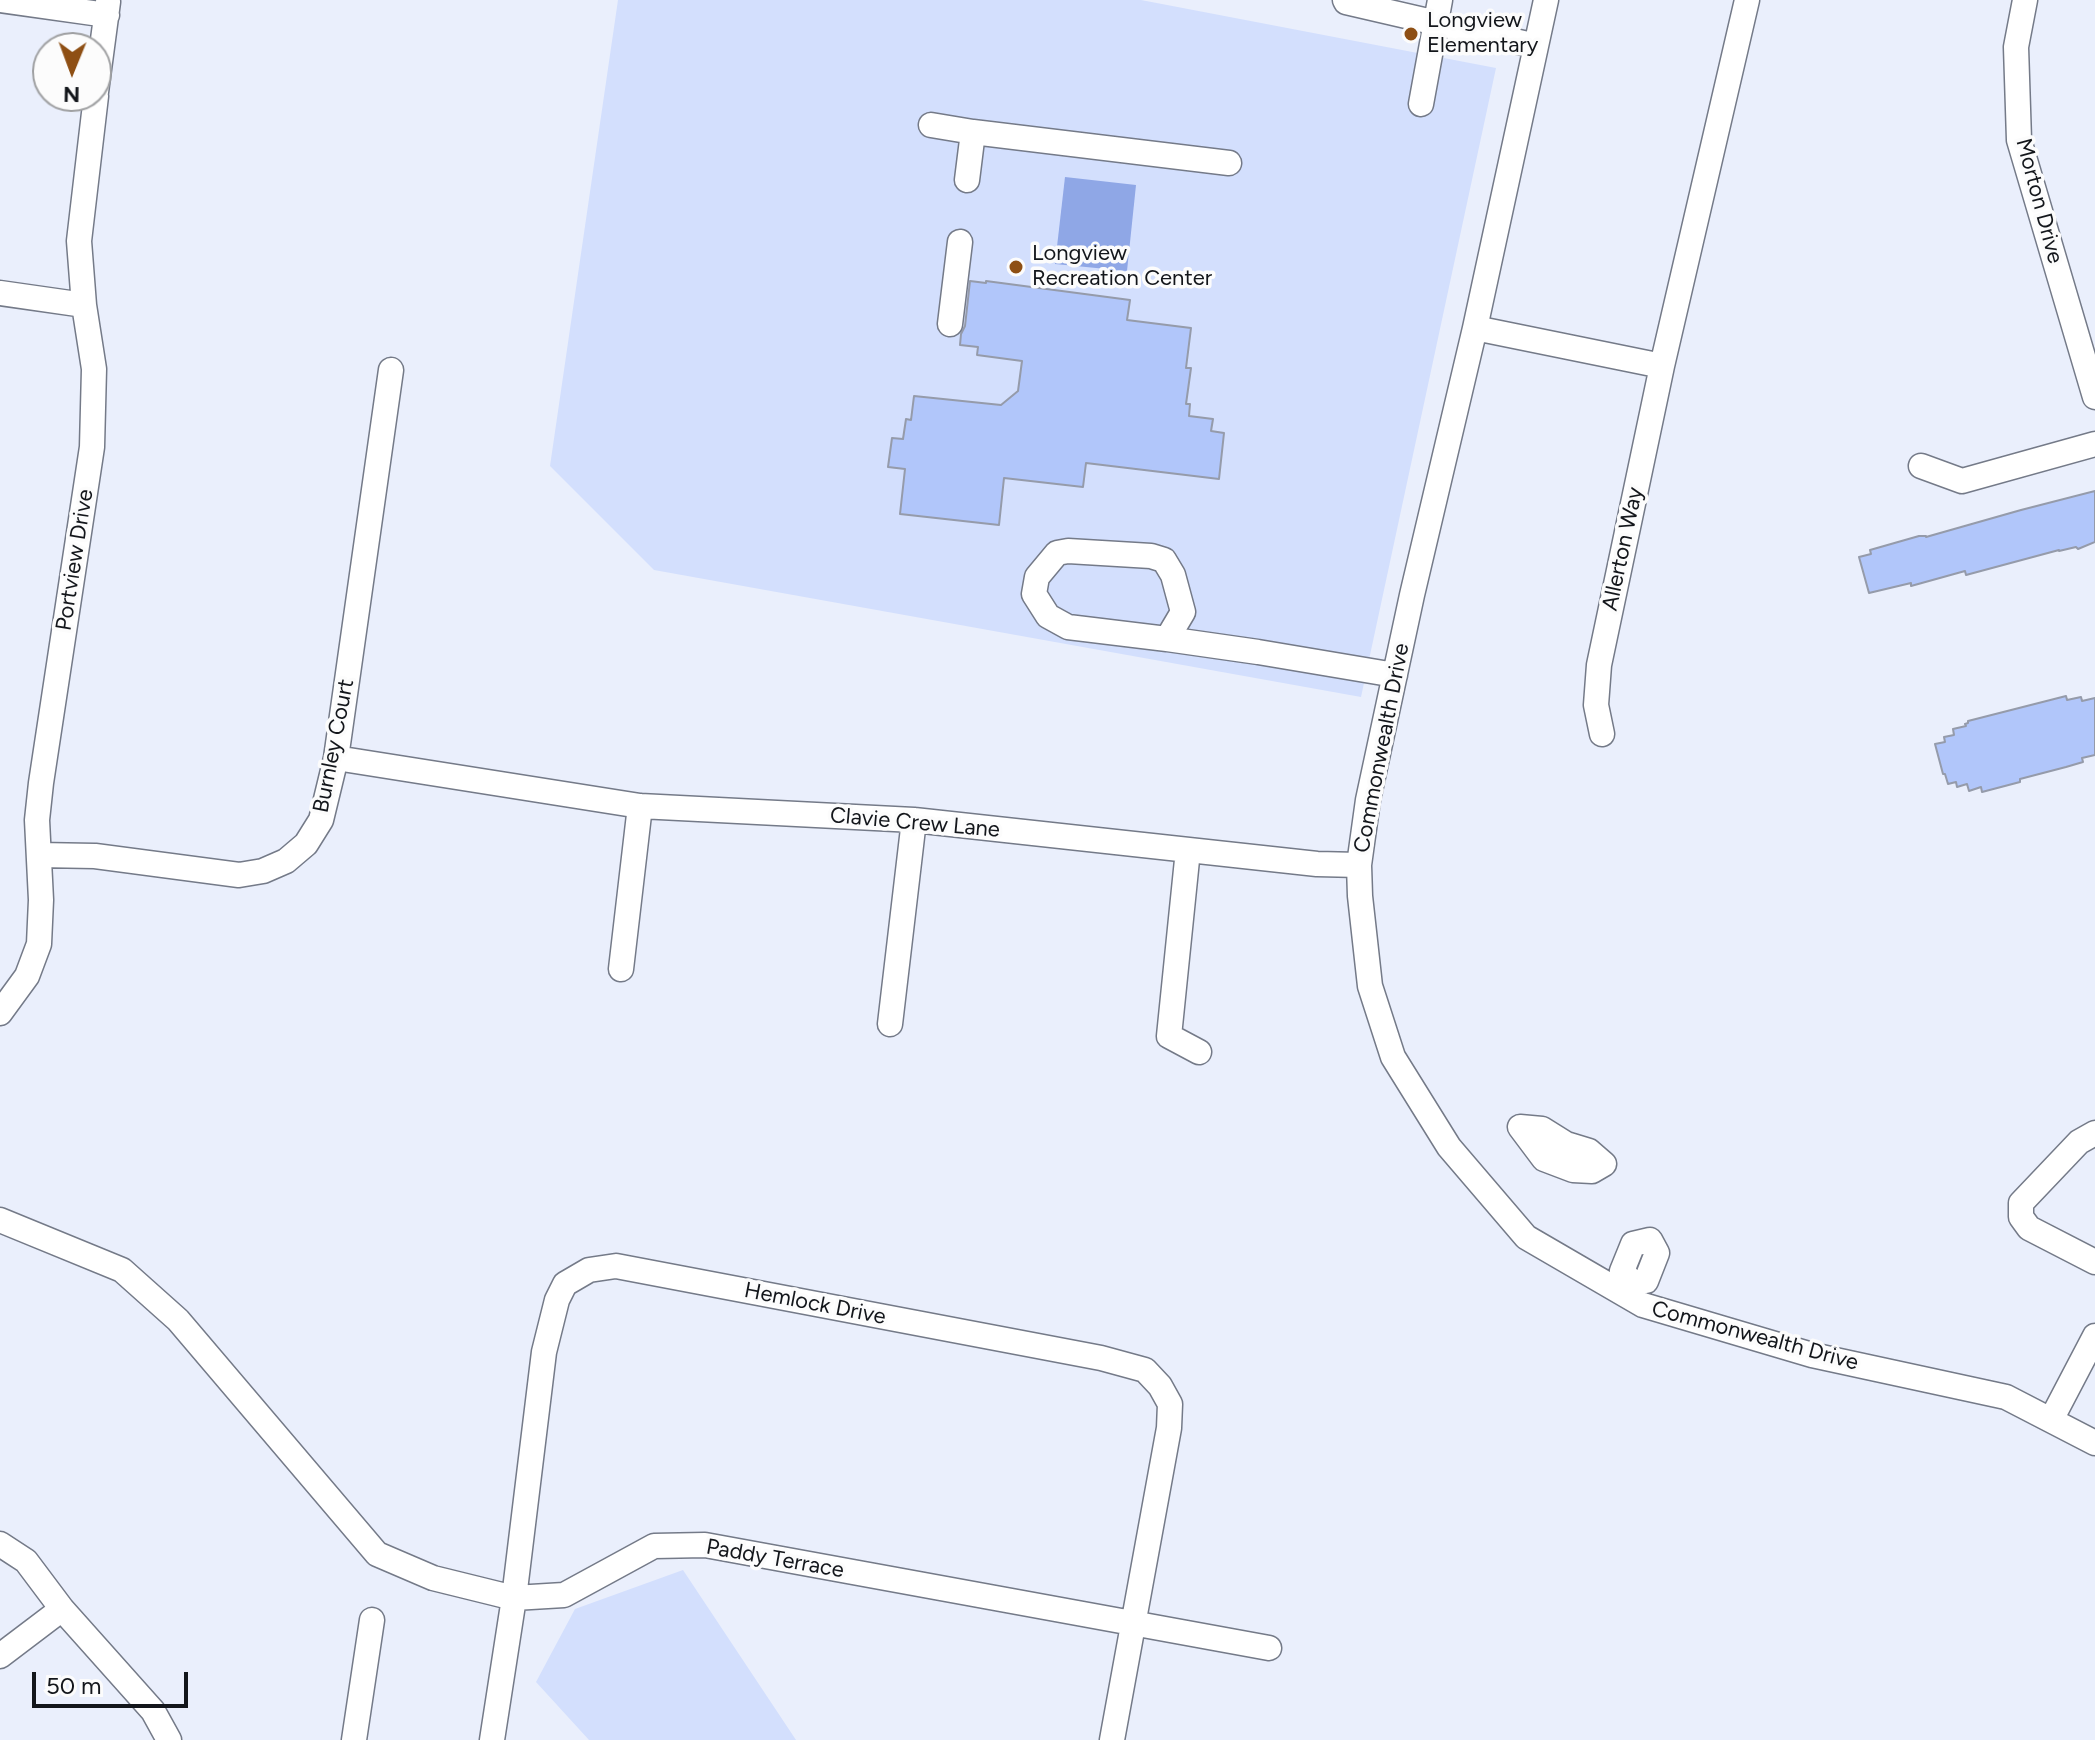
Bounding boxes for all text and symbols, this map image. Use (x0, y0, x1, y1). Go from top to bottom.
place label: Longview Elementary (1427, 8, 1538, 60)
marker: Longview Elementary (1402, 25, 1420, 43)
north arrow (32, 32, 112, 112)
text: N (63, 81, 80, 108)
street label: Morton Drive (2010, 136, 2068, 266)
place label: Longview Recreation Center (1032, 241, 1212, 292)
marker: Longview Recreation Center (1007, 258, 1025, 276)
street label: Allerton Way (1597, 485, 1649, 613)
street label: Portview Drive (51, 487, 99, 633)
street label: Commonwealth Drive (1349, 641, 1415, 855)
street label: Burnley Court (308, 677, 360, 815)
street label: Clavie Crew Lane (829, 802, 1001, 844)
street label: Hemlock Drive (742, 1277, 888, 1331)
street label: Commonwealth Drive (1649, 1296, 1861, 1376)
street label: Paddy Terrace (704, 1534, 846, 1584)
scale bar (36, 1656, 192, 1706)
text: 50 m (46, 1671, 102, 1700)

